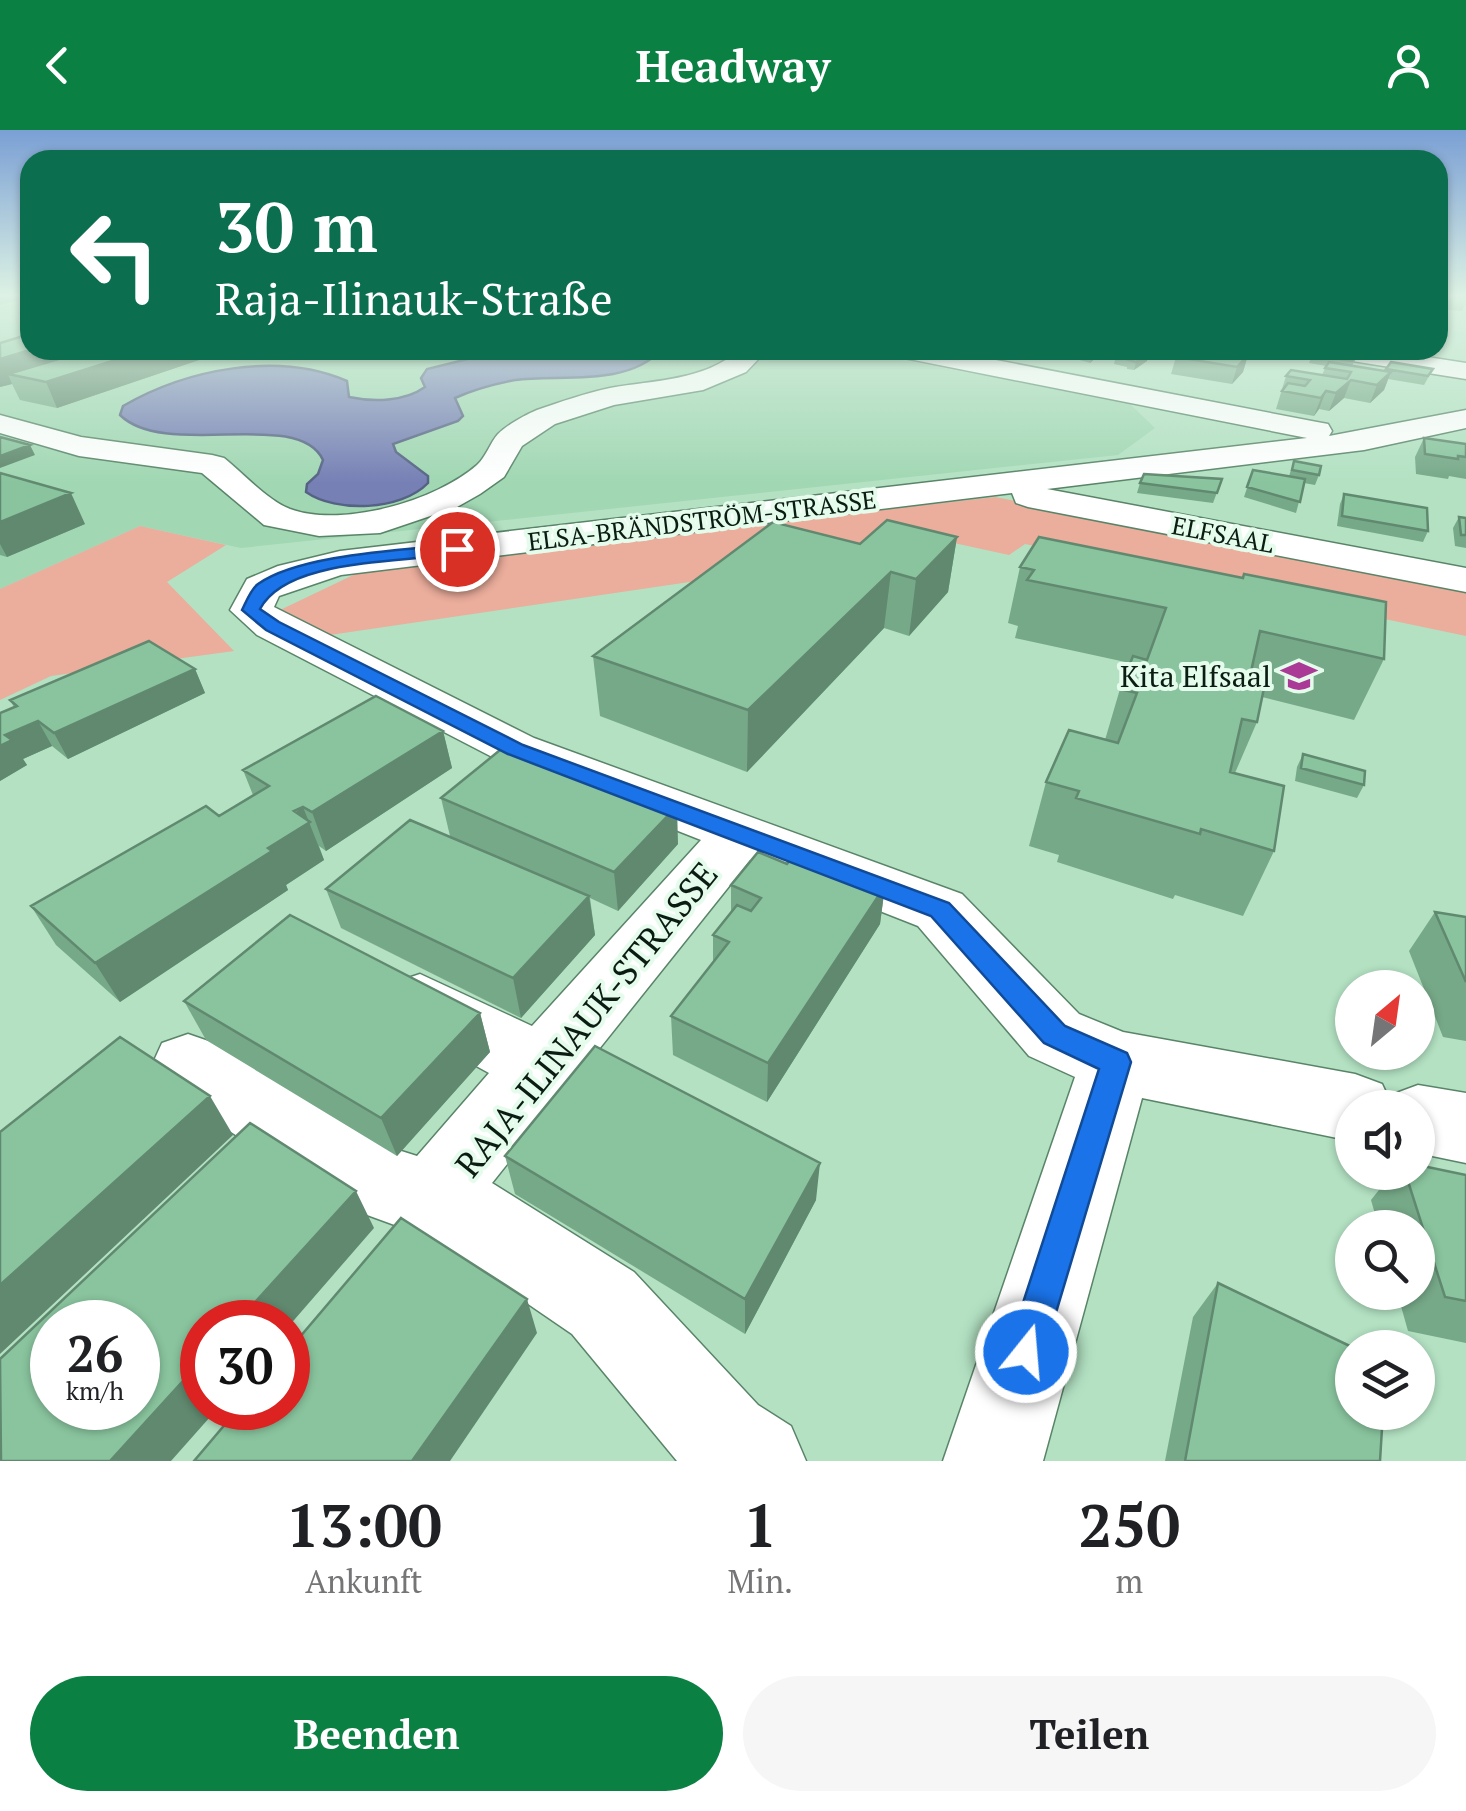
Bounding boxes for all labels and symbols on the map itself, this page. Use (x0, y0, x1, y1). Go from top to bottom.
street label: ELSA-BRÄNDSTRÖM-STRASSE (526, 482, 878, 558)
pin (415, 507, 500, 592)
street label: ELFSAAL (1169, 508, 1277, 560)
place label: Kita Elfsaal (1120, 656, 1271, 696)
school or university icon: Kita Elfsaal (1280, 657, 1318, 695)
street label: RAJA-ILINAUK-STRASSE (445, 852, 727, 1186)
north arrow (1335, 970, 1435, 1070)
speed limit sign: 30 (180, 1300, 310, 1430)
position arrow (974, 1300, 1078, 1404)

